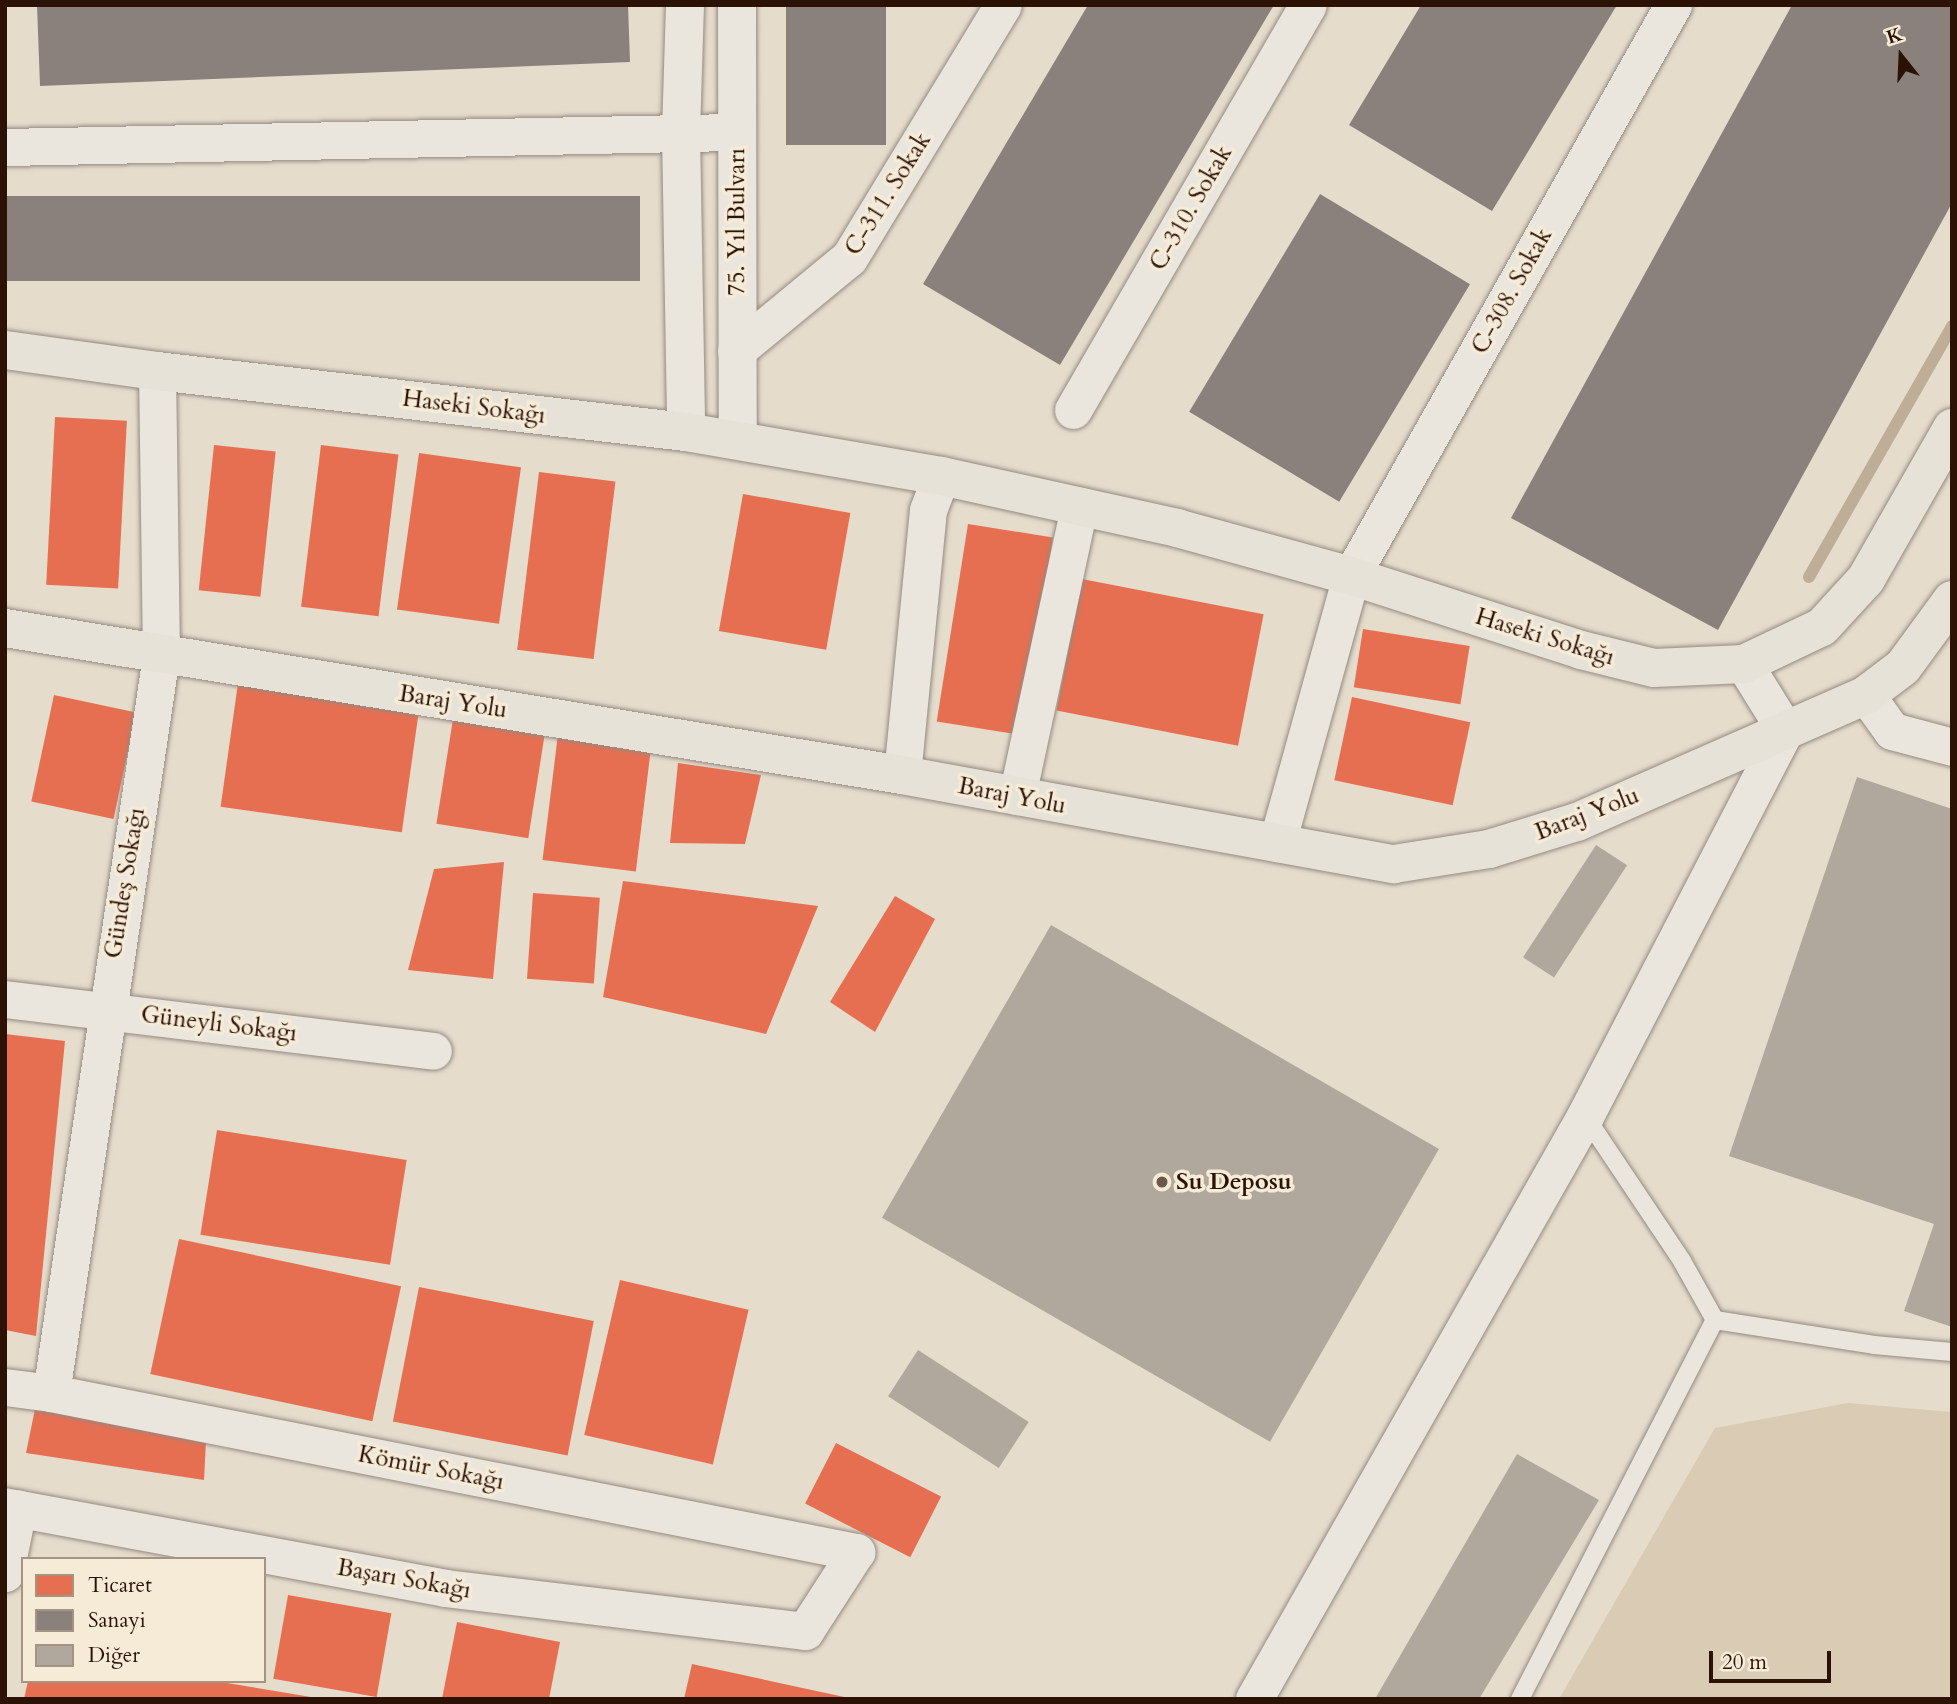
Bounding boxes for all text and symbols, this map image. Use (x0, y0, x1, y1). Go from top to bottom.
north arrow (1866, 21, 1936, 91)
text: K (1883, 21, 1906, 51)
street label: C-311. Sokak (839, 127, 937, 261)
street label: C-310. Sokak (1144, 140, 1238, 276)
street label: 75. Yıl Bulvarı (723, 148, 751, 296)
street label: C-308. Sokak (1466, 223, 1558, 359)
street label: Haseki Sokağı (401, 384, 547, 430)
street label: Haseki Sokağı (1472, 602, 1618, 672)
street label: Baraj Yolu (397, 679, 509, 725)
street label: Baraj Yolu (956, 771, 1068, 821)
street label: Baraj Yolu (1531, 781, 1643, 847)
street label: Gündeş Sokağı (99, 806, 151, 960)
street label: Güneyli Sokağı (139, 1000, 299, 1048)
place label: Su Deposu (1176, 1168, 1292, 1196)
marker: Su Deposu (1154, 1174, 1170, 1190)
street label: Kömür Sokağı (356, 1440, 506, 1496)
street label: Başarı Sokağı (335, 1553, 473, 1605)
legend (21, 1557, 266, 1683)
text: Ticaret (88, 1571, 152, 1600)
text: Sanayi (88, 1606, 146, 1635)
scale bar (1712, 1638, 1834, 1682)
text: Diğer (88, 1641, 140, 1670)
text: 20 m (1722, 1648, 1767, 1677)

